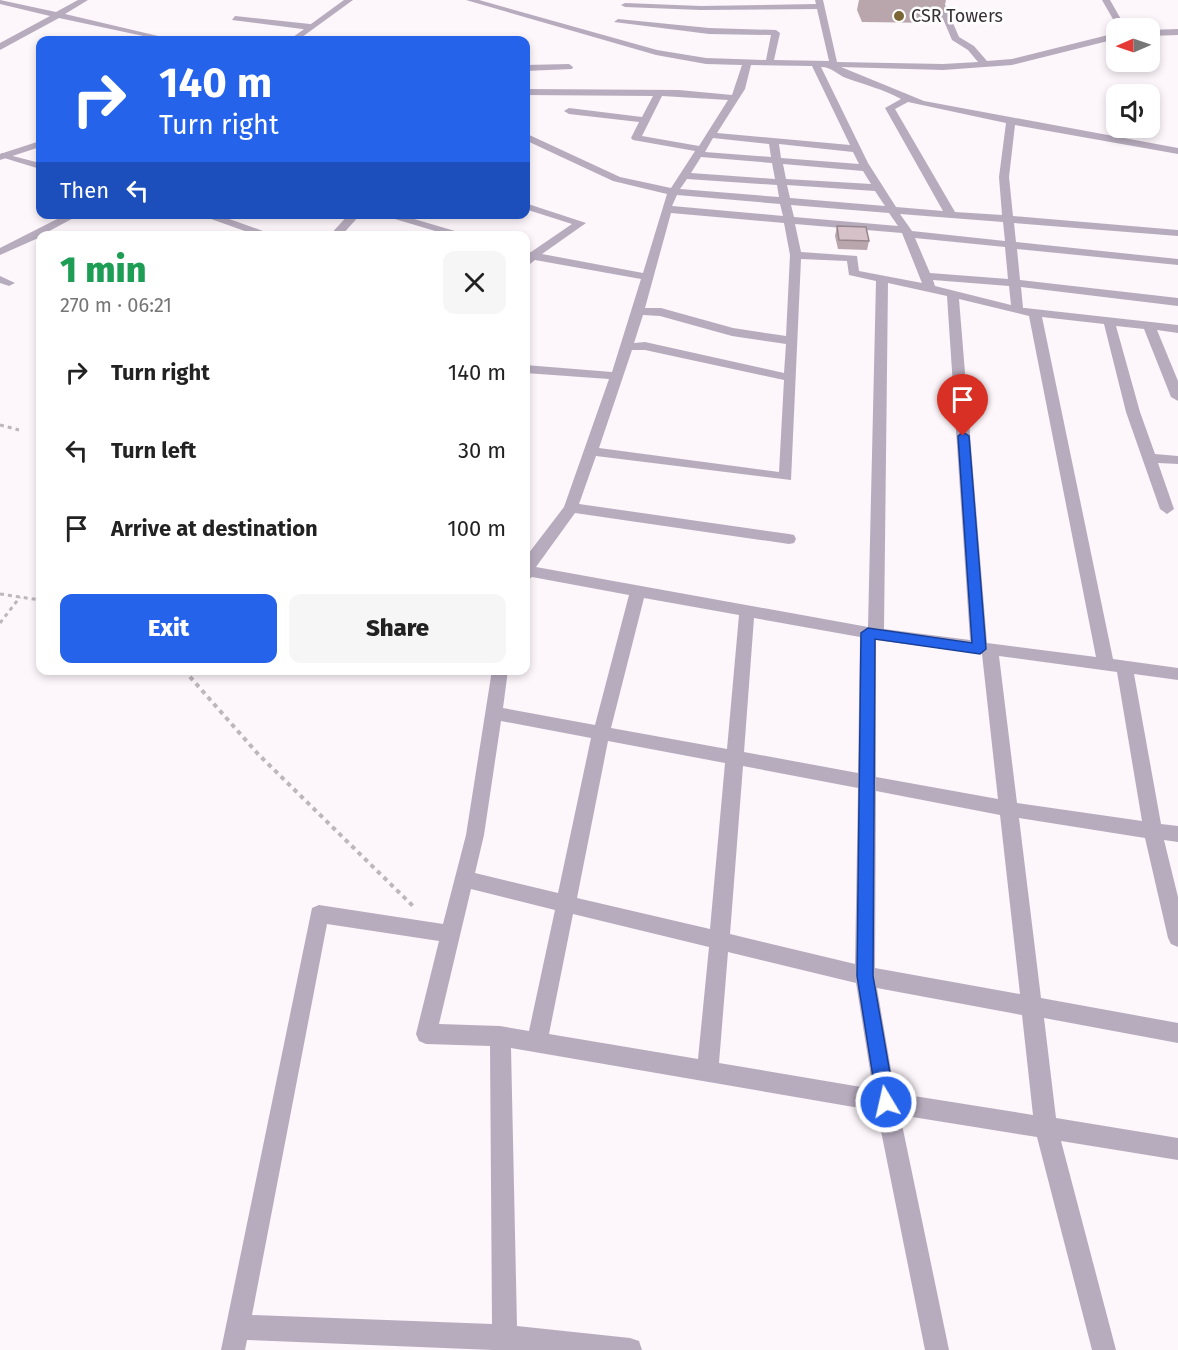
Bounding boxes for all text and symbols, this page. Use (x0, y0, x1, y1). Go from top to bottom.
place label: CSR Towers (911, 5, 1003, 27)
marker: CSR Towers (892, 9, 906, 23)
north arrow (1106, 18, 1160, 72)
map controls (1106, 18, 1160, 138)
text: 140 m (159, 58, 272, 108)
icon: right (60, 60, 138, 138)
button: sound (1106, 84, 1160, 138)
text: Turn right (159, 109, 279, 141)
icon: left (121, 174, 154, 207)
text: Then (60, 177, 109, 204)
text: 1 min (60, 248, 146, 292)
button: close (443, 251, 506, 314)
text: 270 m · 06:21 (60, 293, 172, 317)
icon: right (60, 356, 93, 389)
text: Turn right (111, 359, 210, 386)
text: 140 m (448, 359, 506, 386)
pin (937, 374, 988, 436)
icon: arrive (946, 383, 979, 416)
icon: left (60, 434, 93, 467)
text: Turn left (111, 437, 196, 464)
text: 30 m (458, 437, 506, 464)
icon: arrive (60, 512, 93, 545)
text: Arrive at destination (111, 515, 318, 542)
text: 100 m (447, 515, 506, 542)
button: Exit (60, 594, 277, 663)
button: Share (289, 594, 506, 663)
position arrow (854, 1070, 918, 1134)

